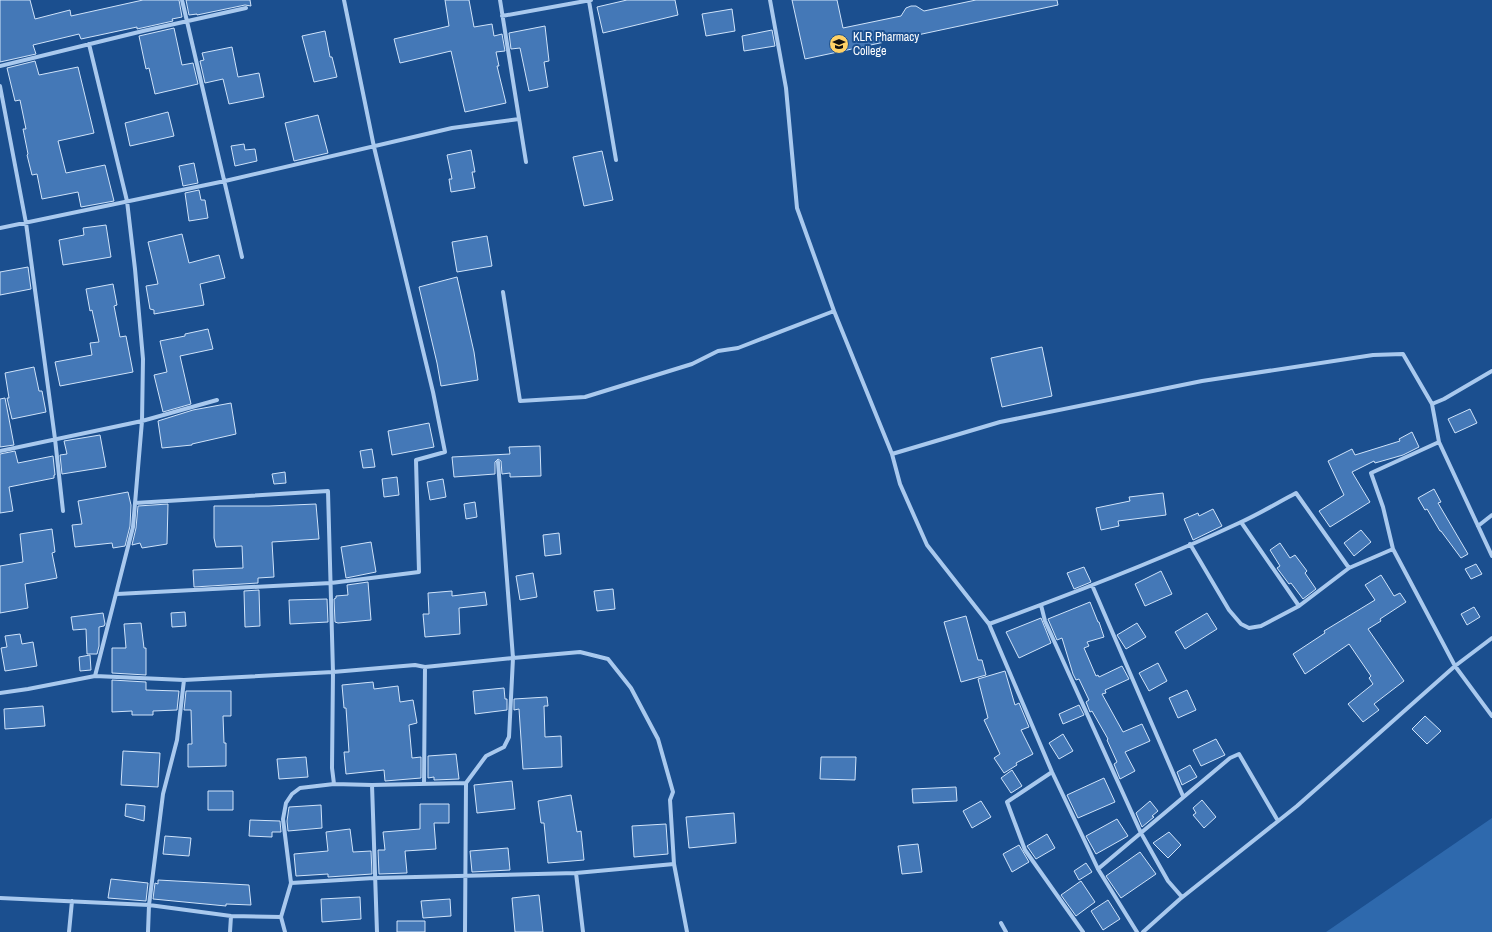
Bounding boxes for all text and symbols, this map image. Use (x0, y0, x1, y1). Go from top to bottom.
place label: KLR Pharmacy College (853, 29, 919, 59)
school or university icon: KLR Pharmacy College (828, 33, 850, 55)

